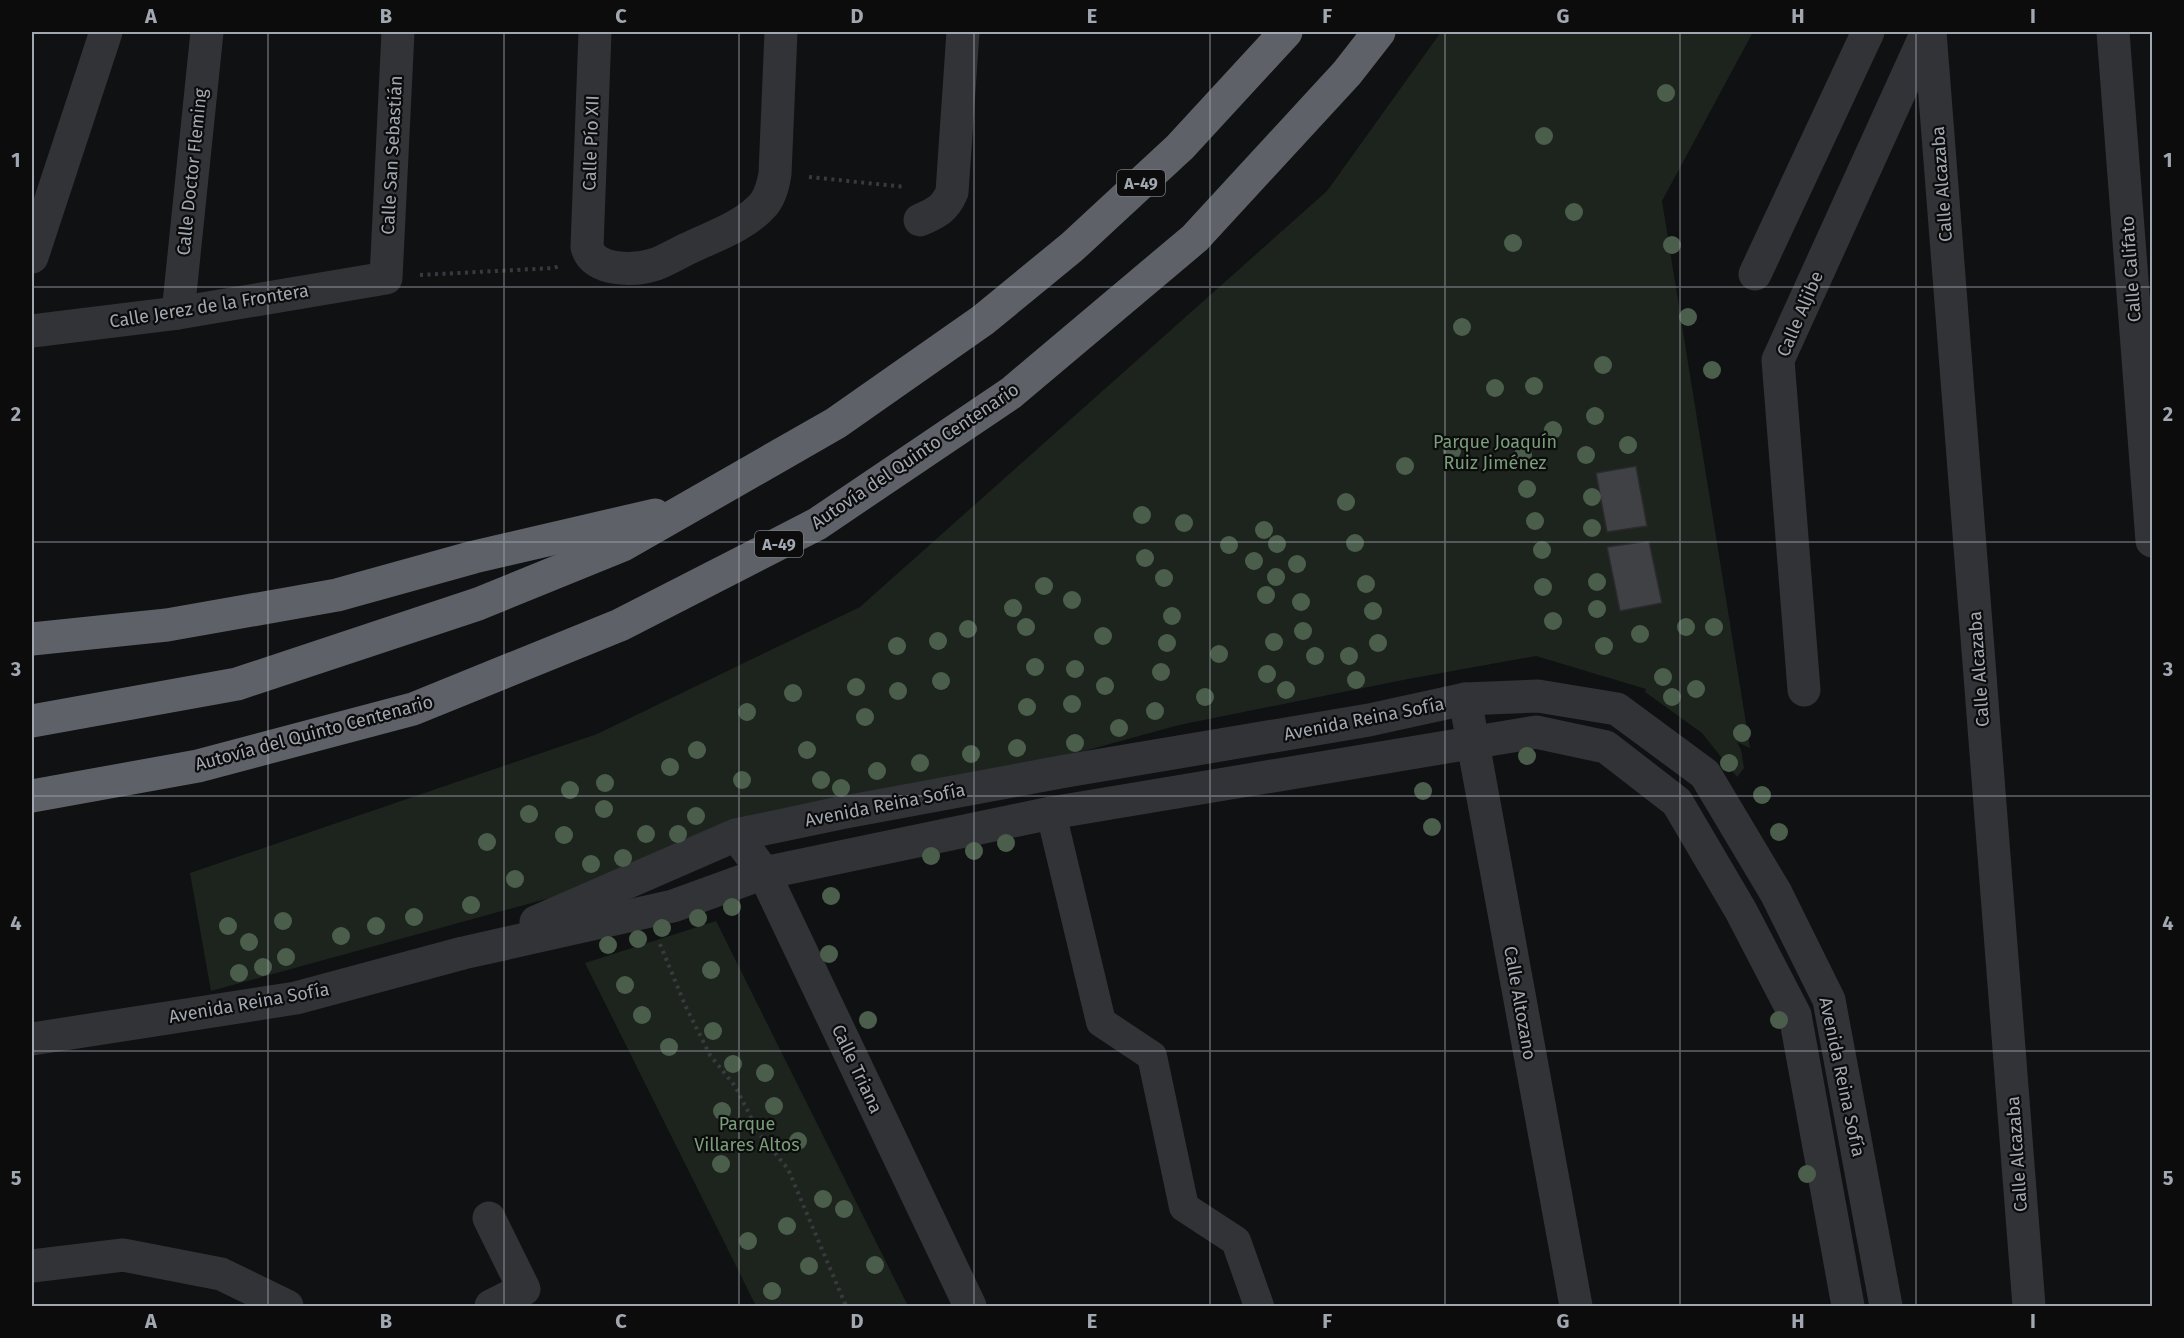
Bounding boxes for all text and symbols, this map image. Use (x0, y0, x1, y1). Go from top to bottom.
text: A (144, 4, 158, 28)
text: B (380, 4, 392, 28)
text: C (615, 4, 627, 28)
text: D (850, 4, 864, 28)
text: E (1087, 4, 1097, 28)
text: F (1322, 4, 1332, 28)
text: G (1557, 4, 1569, 28)
text: H (1791, 4, 1805, 28)
text: I (2030, 4, 2036, 28)
street label: Calle San Sebastián (377, 75, 407, 235)
street label: Calle Doctor Fleming (172, 87, 212, 257)
street label: Calle Pío XII (578, 95, 604, 191)
street label: Calle Alcazaba (1927, 125, 1957, 243)
text: 1 (11, 148, 21, 172)
text: 1 (2163, 148, 2173, 172)
road number: A-49 (1117, 170, 1165, 196)
street label: Calle Califato (2116, 215, 2146, 323)
street label: Calle Aljibe (1772, 268, 1828, 360)
street label: Calle Jerez de la Frontera (108, 279, 310, 333)
street label: Autovía del Quinto Centenario (807, 378, 1023, 534)
text: 2 (11, 402, 21, 426)
text: 2 (2163, 402, 2173, 426)
park label: Parque Joaquín Ruiz Jiménez (1433, 431, 1557, 474)
road number: A-49 (755, 531, 803, 557)
street label: Calle Alcazaba (1964, 610, 1994, 728)
text: 3 (10, 657, 21, 681)
text: 3 (2162, 657, 2173, 681)
street label: Autovía del Quinto Centenario (193, 691, 435, 775)
street label: Avenida Reina Sofía (1282, 693, 1446, 745)
street label: Avenida Reina Sofía (803, 779, 967, 831)
text: 4 (10, 911, 22, 935)
text: 4 (2162, 911, 2174, 935)
street label: Calle Altozano (1499, 944, 1541, 1062)
street label: Avenida Reina Sofía (167, 978, 331, 1028)
street label: Avenida Reina Sofía (1814, 995, 1870, 1159)
street label: Calle Triana (827, 1021, 887, 1117)
street label: Calle Alcazaba (2002, 1095, 2032, 1213)
park label: Parque Villares Altos (694, 1113, 800, 1156)
text: 5 (11, 1166, 22, 1190)
text: 5 (2163, 1166, 2174, 1190)
text: A (144, 1309, 158, 1333)
text: B (380, 1309, 392, 1333)
text: C (615, 1309, 627, 1333)
text: D (850, 1309, 864, 1333)
text: E (1087, 1309, 1097, 1333)
text: F (1322, 1309, 1332, 1333)
text: G (1557, 1309, 1569, 1333)
text: H (1791, 1309, 1805, 1333)
text: I (2030, 1309, 2036, 1333)

